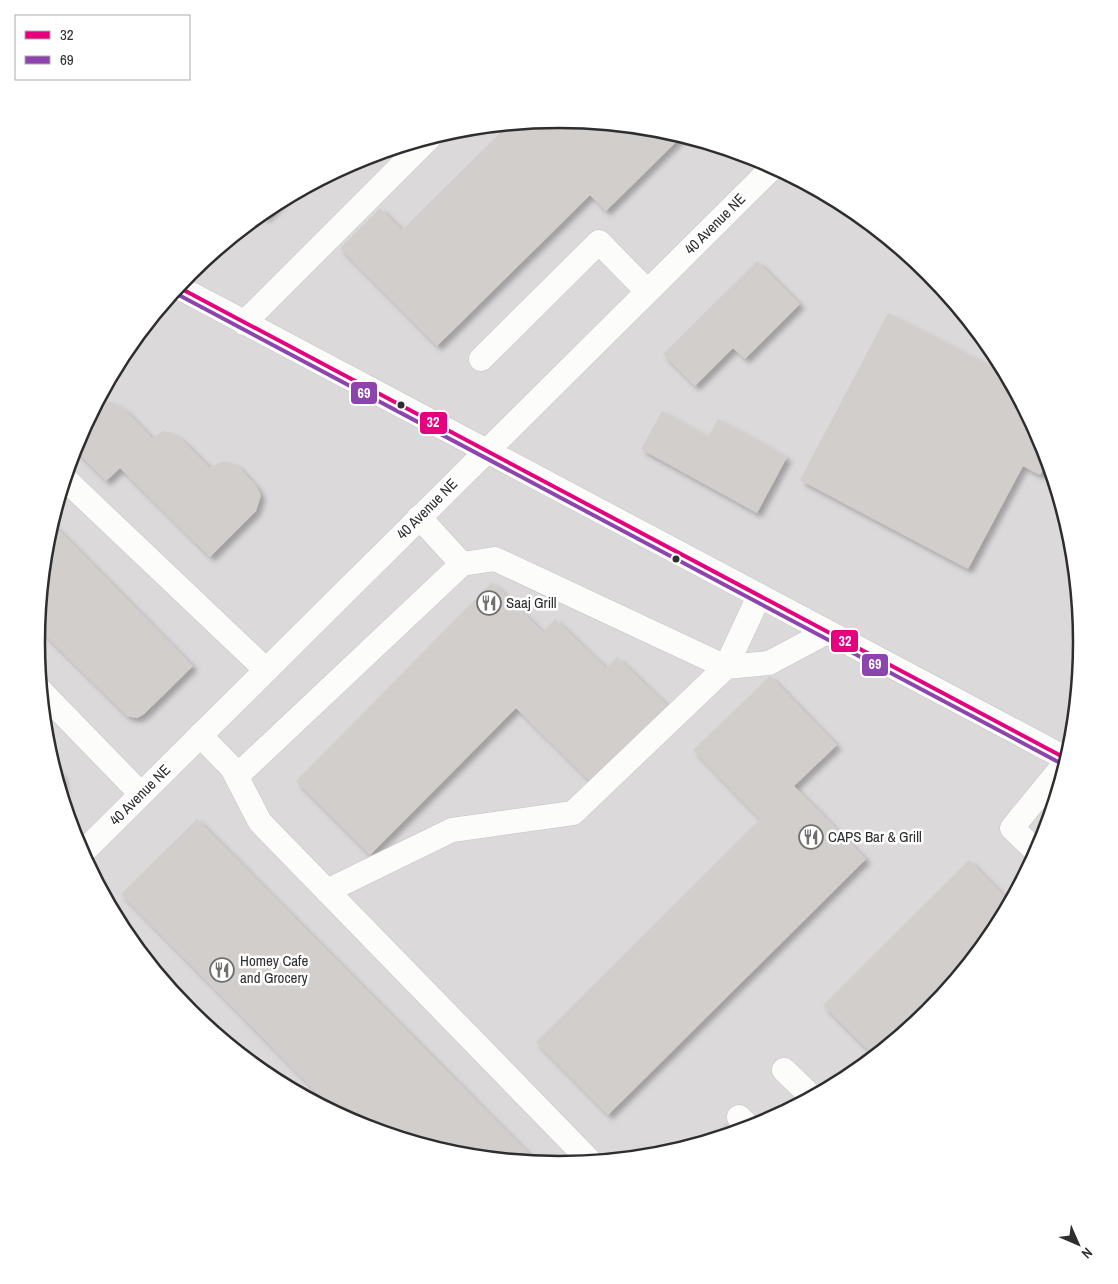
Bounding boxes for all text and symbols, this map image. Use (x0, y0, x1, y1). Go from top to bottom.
legend (15, 15, 190, 80)
text: 32 (60, 24, 74, 45)
text: 69 (60, 49, 74, 70)
street label: 40 Avenue NE (679, 188, 750, 259)
line badge: 69 (350, 381, 378, 405)
text: 69 (358, 384, 370, 402)
unlabelled marker (396, 400, 406, 410)
line badge: 32 (419, 411, 448, 435)
text: 32 (427, 413, 439, 431)
street label: 40 Avenue NE (391, 473, 462, 544)
unlabelled marker (671, 554, 681, 564)
restaurant icon: Saaj Grill (476, 590, 502, 616)
place label: Saaj Grill (506, 592, 557, 613)
line badge: 32 (830, 629, 859, 653)
text: 32 (839, 632, 851, 650)
line badge: 69 (861, 653, 889, 677)
text: 69 (869, 655, 881, 673)
street label: 40 Avenue NE (104, 759, 175, 830)
restaurant icon: CAPS Bar & Grill (798, 824, 824, 850)
place label: CAPS Bar & Grill (828, 826, 922, 847)
place label: Homey Cafe and Grocery (240, 950, 309, 988)
restaurant icon: Homey Cafe and Grocery (209, 957, 235, 983)
north arrow (1053, 1219, 1103, 1269)
text: N (1078, 1244, 1096, 1262)

